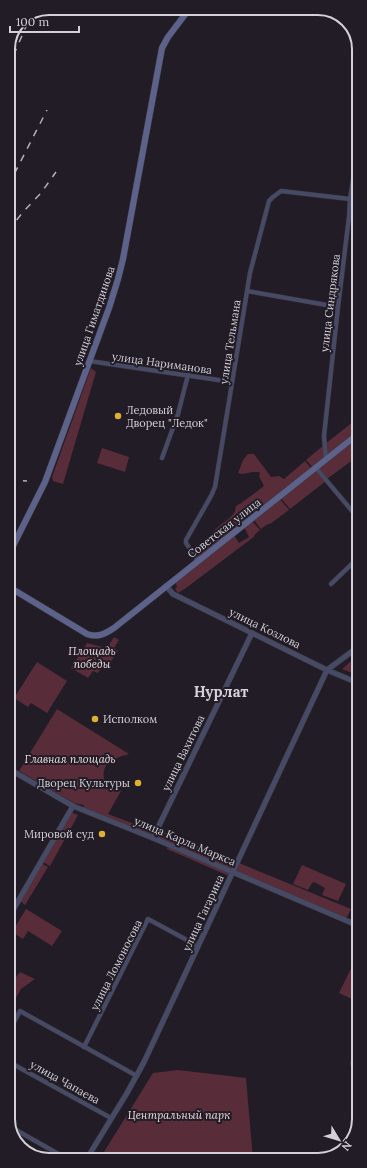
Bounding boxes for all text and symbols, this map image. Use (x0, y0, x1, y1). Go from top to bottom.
scale bar (10, 8, 79, 34)
text: 100 m (16, 14, 49, 29)
street label: улица Синдрякова (317, 253, 343, 353)
street label: улица Гиматдинова (70, 264, 118, 368)
street label: улица Тельмана (216, 298, 244, 385)
street label: улица Нариманова (111, 349, 213, 377)
place label: Ледовый Дворец "Ледок" (126, 403, 208, 430)
marker: Ледовый Дворец "Ледок" (113, 411, 123, 421)
street label: Советская улица (185, 495, 264, 561)
street label: улица Козлова (227, 605, 303, 651)
park label: Площадь победы (68, 644, 116, 671)
district label: Нурлат (194, 682, 248, 701)
place label: Исполком (103, 712, 157, 726)
street label: улица Вахитова (159, 712, 208, 793)
marker: Исполком (90, 714, 100, 724)
park label: Главная площадь (25, 752, 115, 766)
place label: Дворец Культуры (37, 776, 130, 790)
marker: Дворец Культуры (133, 778, 143, 788)
street label: улица Карла Маркса (132, 813, 238, 869)
place label: Мировой суд (24, 827, 94, 841)
marker: Мировой суд (97, 829, 107, 839)
street label: улица Гагарина (179, 872, 227, 953)
street label: улица Ломоносова (87, 917, 145, 1013)
street label: улица Чапаева (28, 1057, 103, 1107)
park label: Центральный парк (128, 1108, 231, 1122)
north arrow (319, 1120, 359, 1160)
text: N (338, 1138, 355, 1154)

